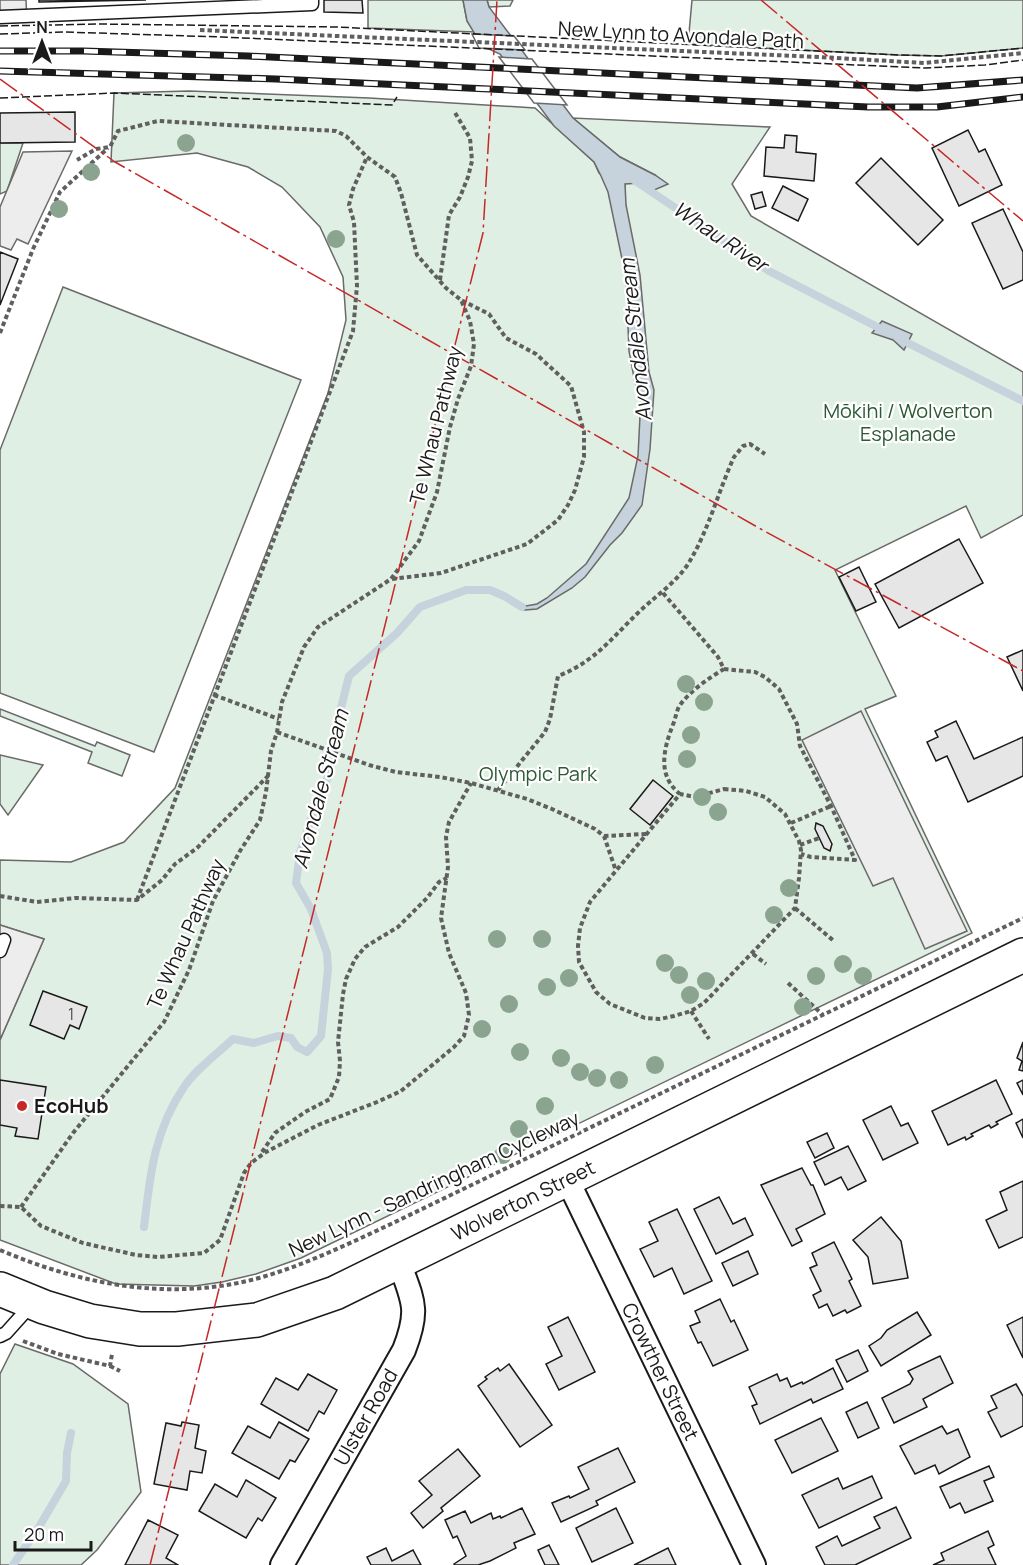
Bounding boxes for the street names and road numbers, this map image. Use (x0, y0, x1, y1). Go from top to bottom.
street label: New Lynn to Avondale Path (557, 15, 805, 54)
street label: Te Whau Pathway (403, 343, 468, 507)
street label: Te Whau Pathway (140, 854, 231, 1013)
street label: New Lynn - Sandringham Cycleway (284, 1104, 584, 1263)
street label: Wolverton Street (447, 1153, 599, 1247)
street label: Crowther Street (616, 1298, 706, 1445)
street label: Ulster Road (327, 1364, 404, 1470)

